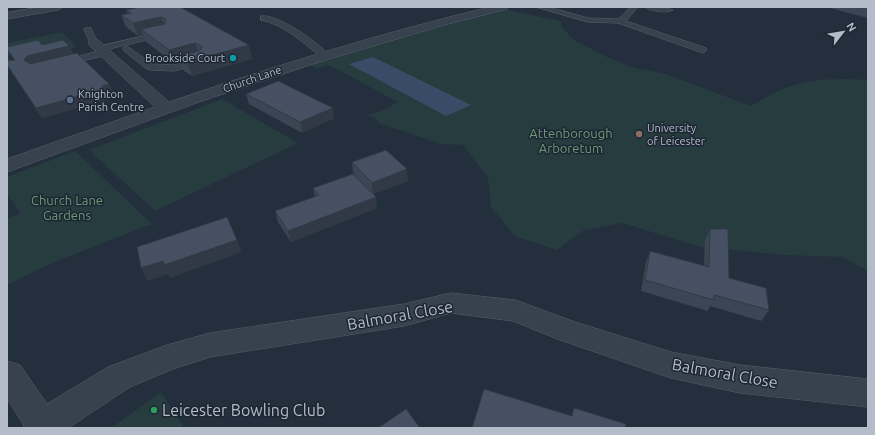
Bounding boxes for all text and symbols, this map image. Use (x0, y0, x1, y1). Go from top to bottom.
north arrow (823, 12, 863, 52)
text: N (844, 20, 859, 33)
place label: Brookside Court (145, 52, 226, 64)
marker: Brookside Court (228, 53, 238, 63)
street label: Church Lane (221, 63, 283, 95)
place label: Knighton Parish Centre (78, 88, 144, 113)
marker: Knighton Parish Centre (65, 95, 75, 105)
place label: University of Leicester (647, 122, 706, 147)
park label: Attenborough Arboretum (529, 126, 613, 155)
marker: University of Leicester (634, 129, 644, 139)
park label: Church Lane Gardens (31, 193, 103, 222)
street label: Balmoral Close (346, 297, 454, 333)
street label: Balmoral Close (671, 355, 779, 391)
place label: Leicester Bowling Club (162, 401, 325, 419)
marker: Leicester Bowling Club (149, 405, 159, 415)

